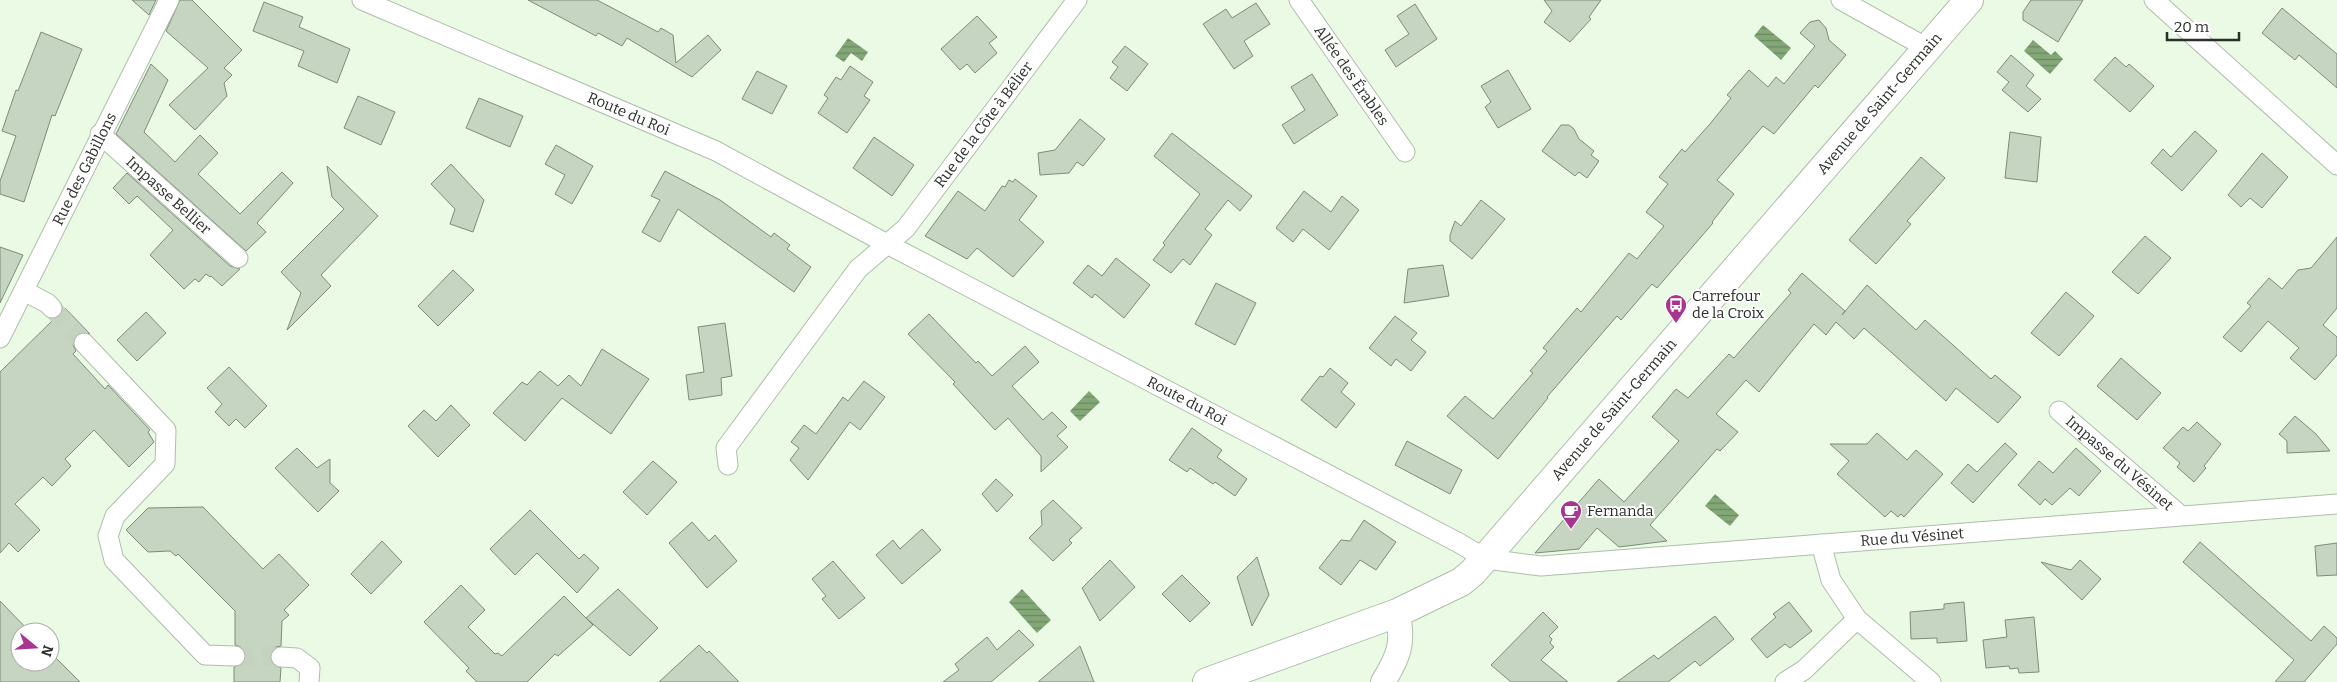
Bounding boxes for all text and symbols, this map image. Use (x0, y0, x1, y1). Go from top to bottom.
scale bar (2167, 10, 2240, 42)
text: 20 m (2174, 18, 2210, 36)
street label: Allée des Érables (1311, 22, 1393, 129)
street label: Avenue de Saint-Germain (1813, 29, 1946, 178)
street label: Rue de la Côte à Bélier (931, 58, 1037, 191)
street label: Route du Roi (585, 88, 673, 140)
street label: Rue des Gabillons (49, 110, 120, 228)
street label: Impasse Bellier (122, 153, 215, 239)
place label: Carrefour de la Croix (1692, 287, 1765, 322)
bus stop icon: Carrefour de la Croix (1664, 293, 1688, 324)
street label: Avenue de Saint-Germain (1548, 335, 1680, 484)
street label: Route du Roi (1144, 372, 1231, 429)
street label: Impasse du Vésinet (2062, 412, 2178, 515)
cafe icon: Fernanda (1559, 499, 1583, 530)
place label: Fernanda (1587, 502, 1653, 520)
street label: Rue du Vésinet (1860, 524, 1965, 550)
north arrow (10, 622, 60, 672)
text: N (37, 643, 57, 659)

